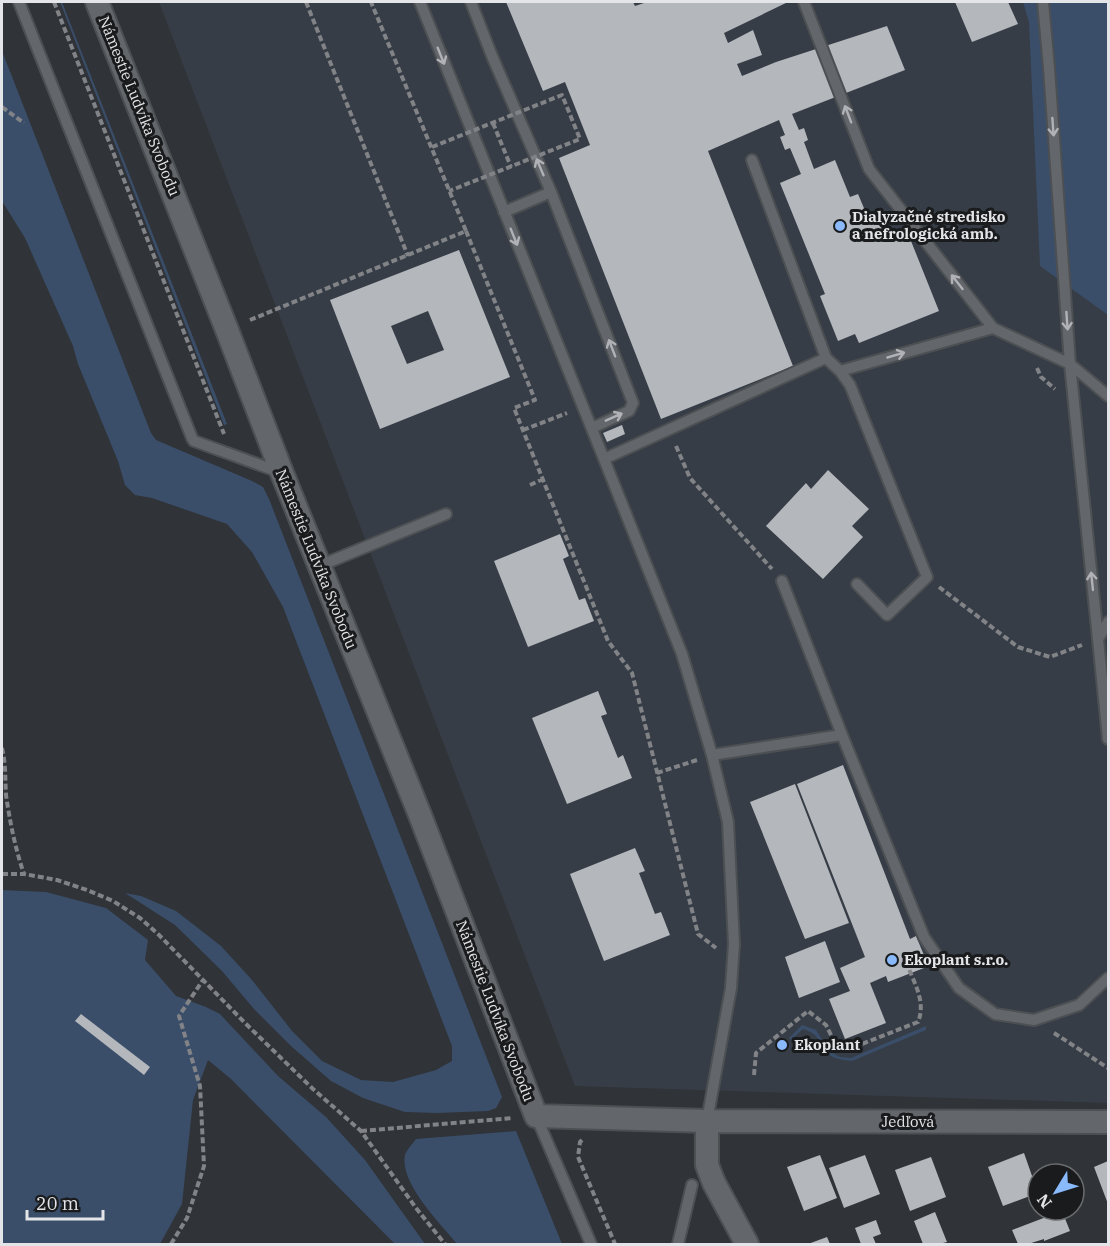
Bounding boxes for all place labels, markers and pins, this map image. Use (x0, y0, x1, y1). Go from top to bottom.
place label: Dialyzačné stredisko a nefrologická amb. (852, 207, 1006, 243)
marker: Dialyzačné stredisko a nefrologická amb. (833, 219, 847, 233)
place label: Ekoplant s.r.o. (904, 950, 1008, 969)
marker: Ekoplant s.r.o. (885, 953, 899, 967)
place label: Ekoplant (794, 1035, 861, 1054)
marker: Ekoplant (775, 1038, 789, 1052)

